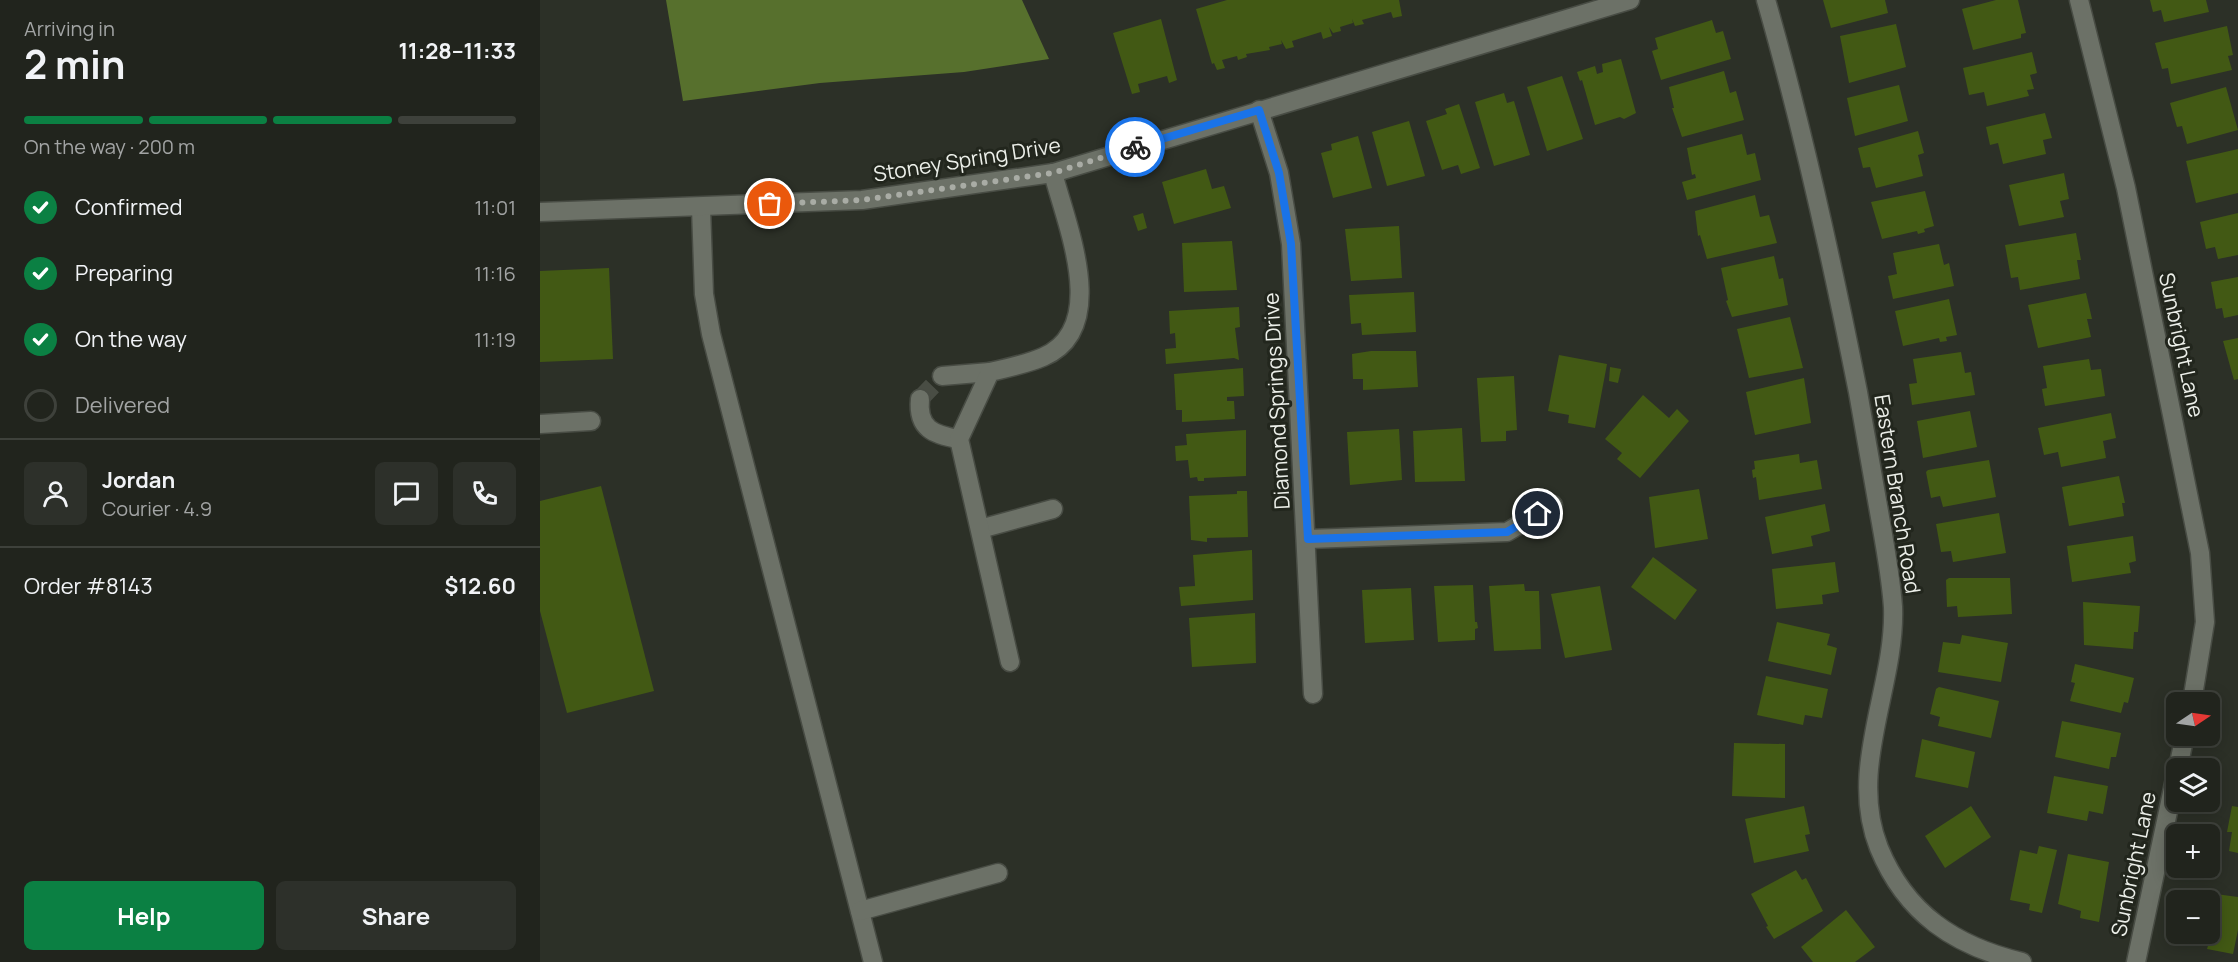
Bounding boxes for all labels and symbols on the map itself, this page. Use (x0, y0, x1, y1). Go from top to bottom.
courier (1105, 117, 1165, 177)
street label: Stoney Spring Drive (871, 130, 1062, 188)
pin (744, 178, 795, 229)
street label: Sunbright Lane (2153, 270, 2211, 420)
street label: Diamond Springs Drive (1256, 292, 1296, 510)
street label: Eastern Branch Road (1868, 392, 1928, 595)
pin (1512, 488, 1563, 539)
north arrow (2166, 692, 2220, 746)
street label: Sunbright Lane (2104, 789, 2162, 939)

